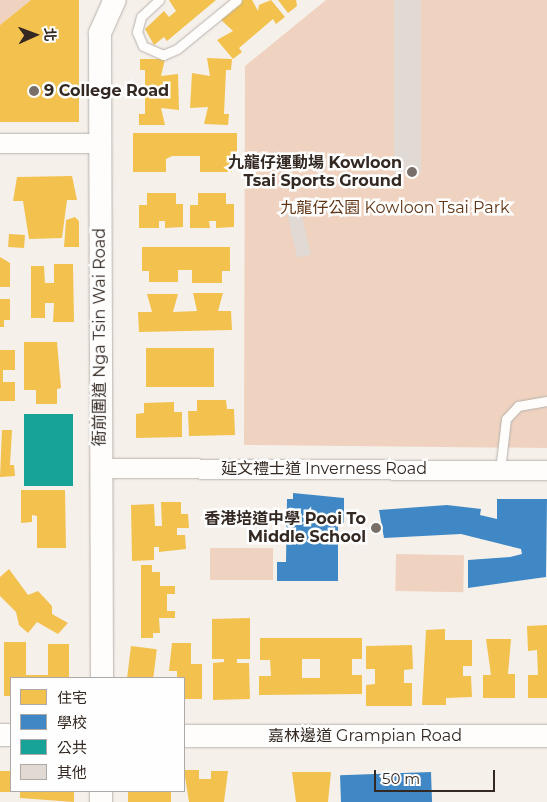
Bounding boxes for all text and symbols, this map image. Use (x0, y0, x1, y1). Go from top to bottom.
north arrow (10, 10, 60, 60)
text: 北 (41, 27, 59, 42)
place label: 9 College Road (44, 81, 169, 101)
marker: 9 College Road (28, 85, 40, 97)
place label: 九龍仔運動場 Kowloon Tsai Sports Ground (228, 153, 402, 191)
marker: 九龍仔運動場 Kowloon Tsai Sports Ground (406, 166, 418, 178)
park label: 九龍仔公園 Kowloon Tsai Park (280, 198, 510, 218)
street label: 衙前圍道 Nga Tsin Wai Road (90, 228, 110, 446)
street label: 延文禮士道 Inverness Road (221, 459, 427, 479)
place label: 香港培道中學 Pooi To Middle School (204, 509, 366, 547)
marker: 香港培道中學 Pooi To Middle School (370, 522, 382, 534)
legend (10, 677, 185, 792)
text: 住宅 (57, 688, 87, 707)
text: 學校 (57, 713, 87, 732)
street label: 嘉林邊道 Grampian Road (268, 726, 462, 746)
text: 公共 (57, 738, 87, 757)
scale bar (377, 760, 498, 792)
text: 其他 (57, 763, 87, 782)
text: 50 m (382, 769, 420, 788)

